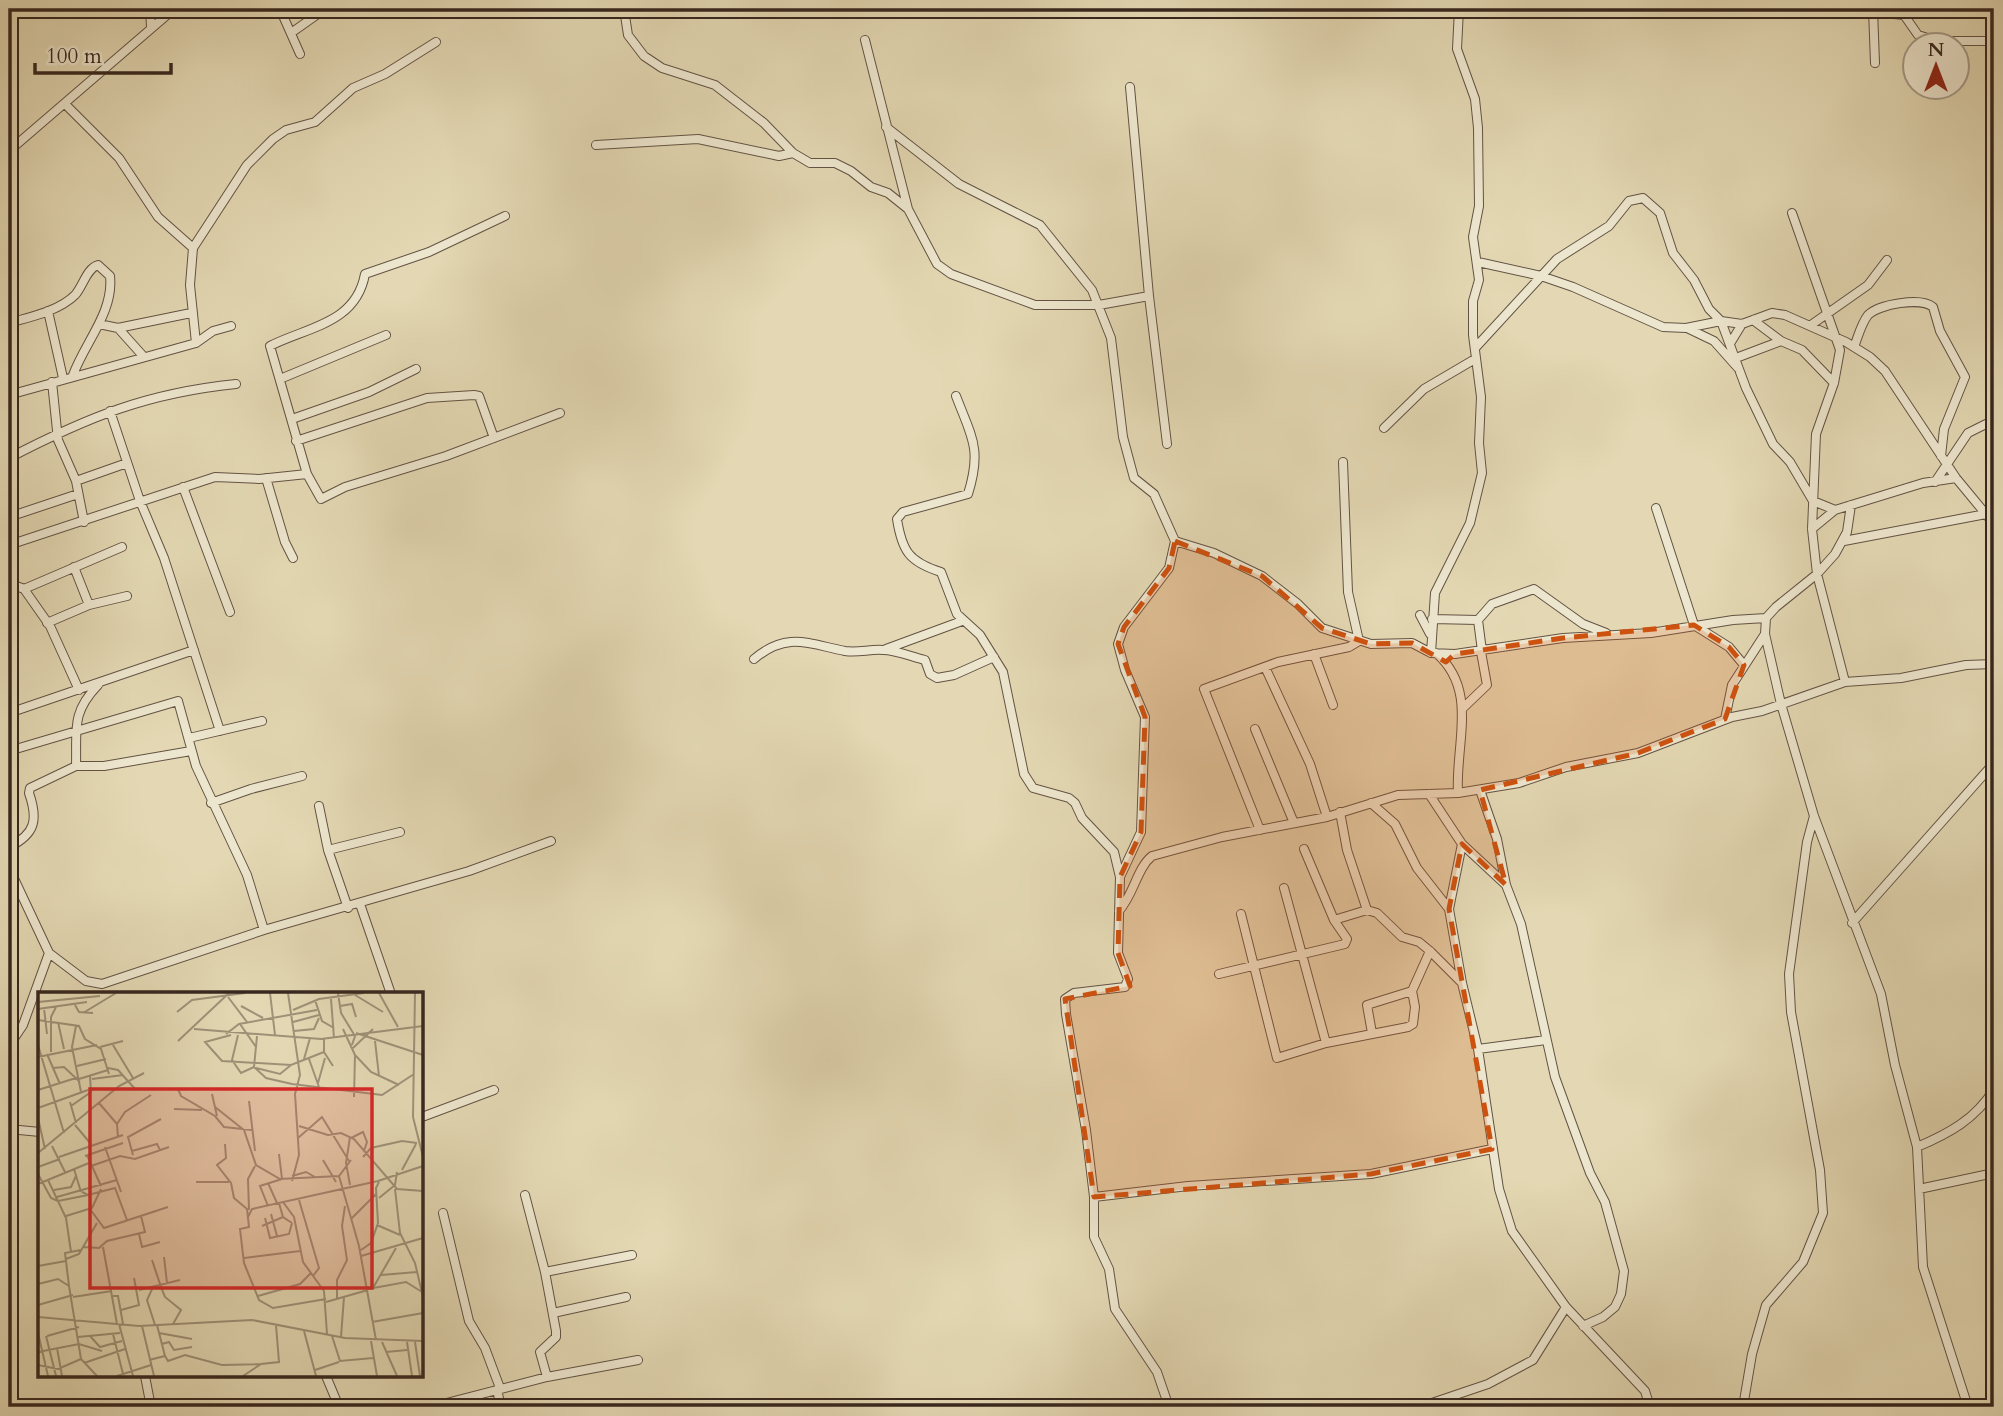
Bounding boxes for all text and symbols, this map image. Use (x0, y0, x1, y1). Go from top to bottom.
scale bar (35, 32, 172, 76)
north arrow (1902, 32, 1972, 102)
text: N (1928, 37, 1945, 63)
text: 100 m (46, 42, 102, 71)
inset map (38, 992, 424, 1378)

